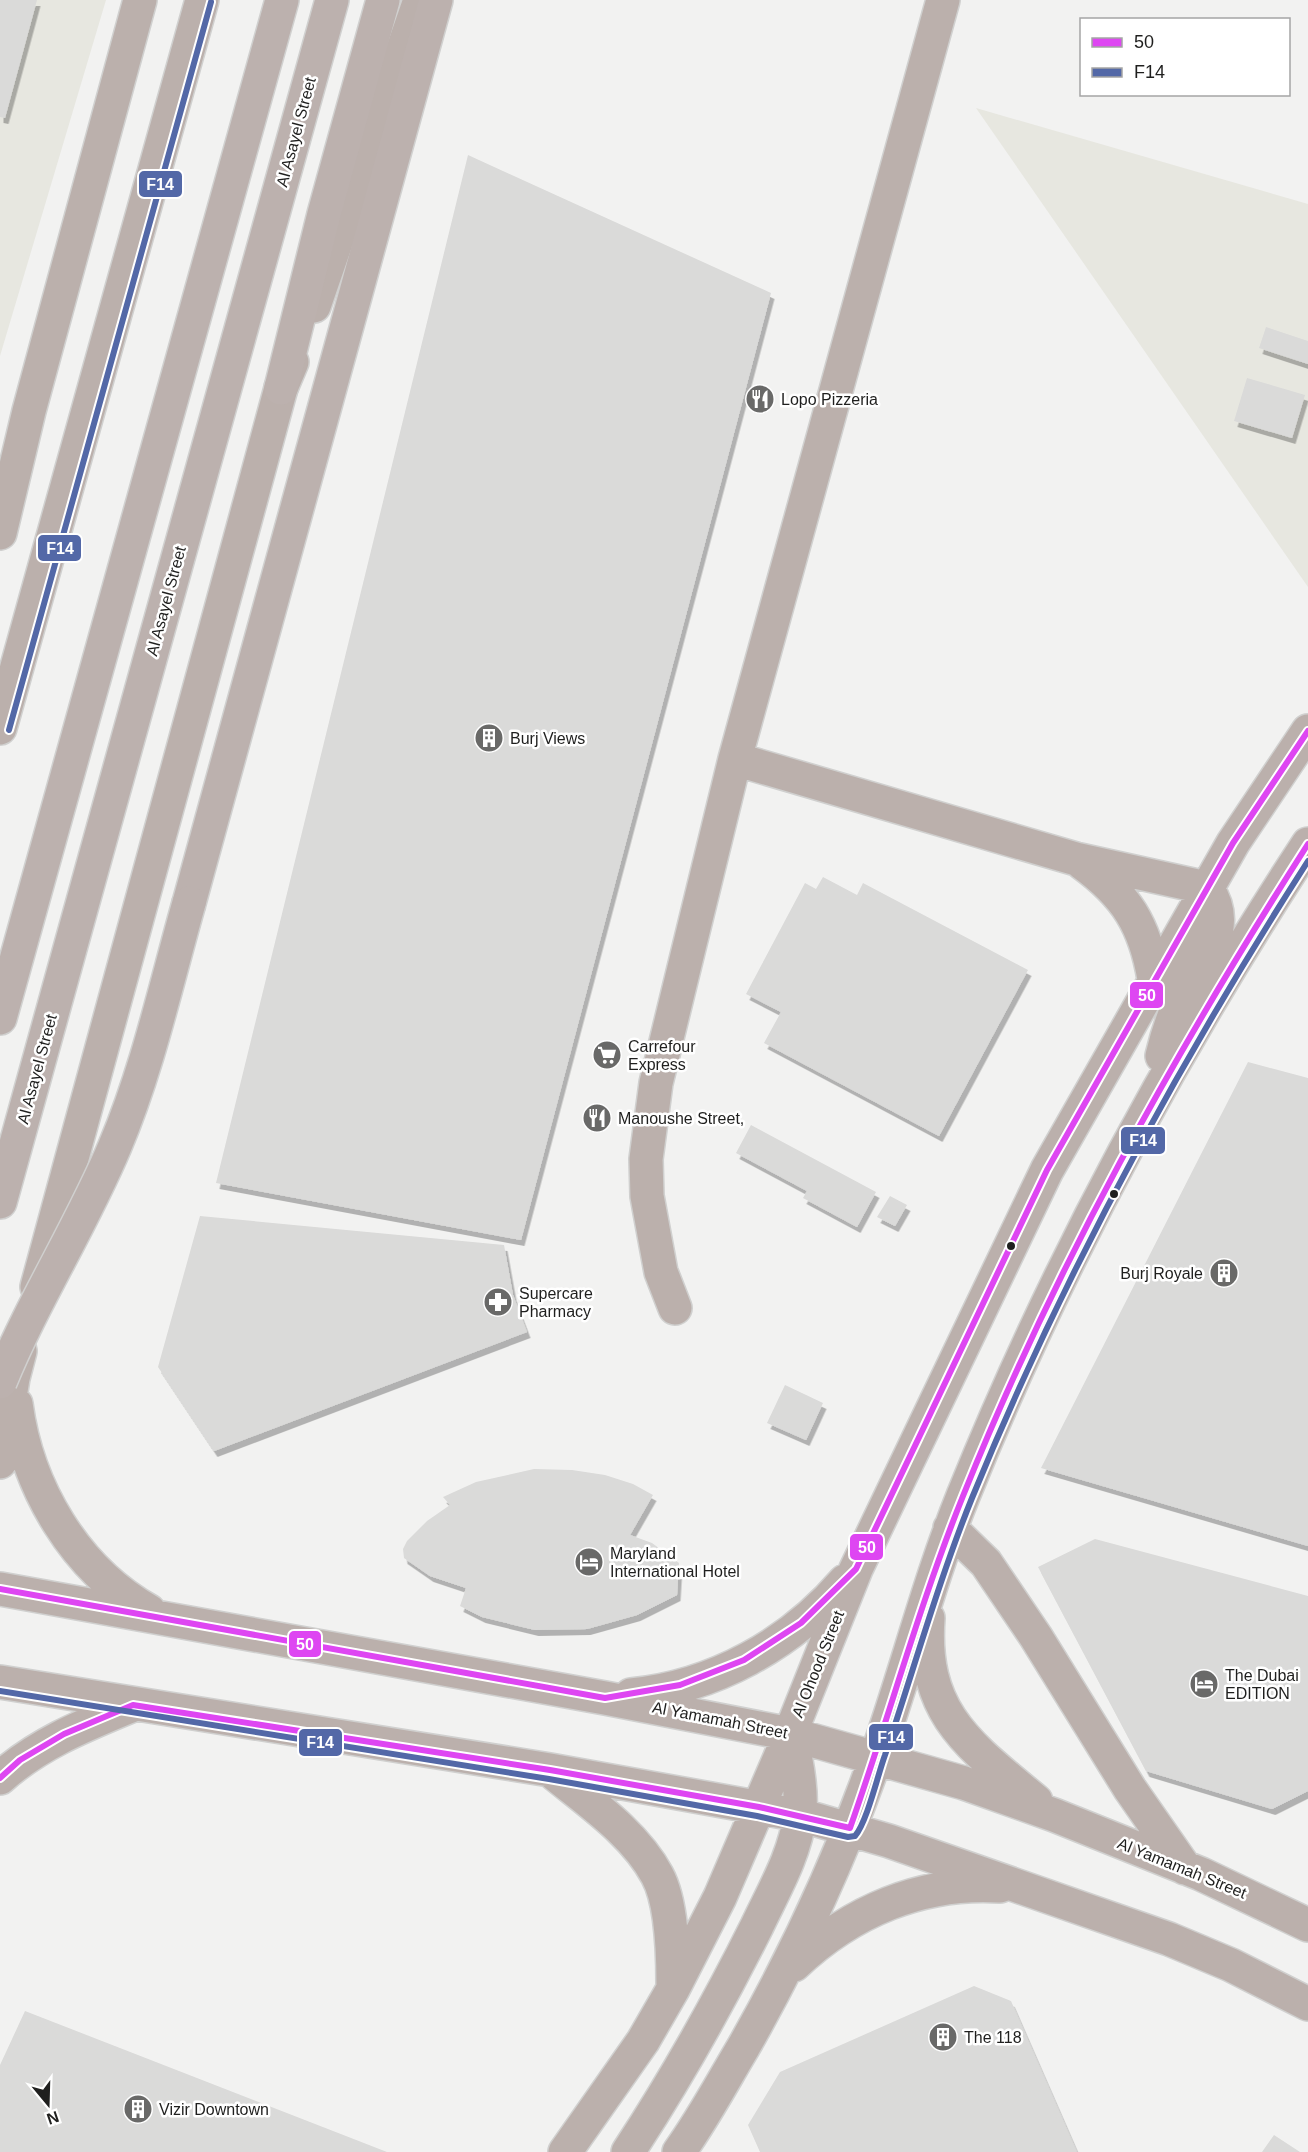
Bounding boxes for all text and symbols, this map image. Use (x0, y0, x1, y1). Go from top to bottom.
legend (1080, 18, 1290, 96)
text: 50 (1134, 32, 1154, 52)
text: F14 (1134, 62, 1165, 82)
street label: Al Asayel Street (273, 75, 319, 189)
line badge: F14 (138, 170, 183, 198)
text: F14 (146, 176, 174, 193)
restaurant icon: Lopo Pizzeria (744, 383, 776, 415)
place label: Lopo Pizzeria (781, 391, 878, 408)
line badge: F14 (37, 534, 82, 562)
text: F14 (46, 540, 74, 557)
street label: Al Asayel Street (143, 544, 189, 658)
building icon: Burj Views (473, 722, 505, 754)
place label: Burj Views (510, 730, 585, 747)
line badge: 50 (1129, 981, 1164, 1009)
text: 50 (1138, 987, 1156, 1004)
street label: Al Asayel Street (14, 1012, 60, 1126)
place label: Carrefour Express (628, 1038, 696, 1073)
supermarket icon: Carrefour Express (591, 1039, 623, 1071)
restaurant icon: Manoushe Street, (581, 1102, 613, 1134)
place label: Manoushe Street, (618, 1110, 744, 1127)
line badge: F14 (1120, 1126, 1166, 1155)
text: F14 (1129, 1132, 1157, 1149)
unlabelled marker (1108, 1188, 1120, 1200)
unlabelled marker (1005, 1240, 1017, 1252)
building icon: Burj Royale (1208, 1257, 1240, 1289)
place label: Burj Royale (1120, 1265, 1203, 1282)
place label: Supercare Pharmacy (519, 1285, 593, 1320)
pharmacy icon: Supercare Pharmacy (482, 1286, 514, 1318)
line badge: 50 (849, 1533, 884, 1561)
text: 50 (858, 1539, 876, 1556)
place label: Maryland International Hotel (610, 1545, 740, 1580)
hotel icon: Maryland International Hotel (573, 1546, 605, 1578)
street label: Al Ohood Street (789, 1608, 847, 1720)
line badge: 50 (288, 1630, 322, 1658)
text: 50 (296, 1636, 314, 1653)
place label: The Dubai EDITION (1225, 1667, 1299, 1702)
hotel icon: The Dubai EDITION (1188, 1668, 1220, 1700)
street label: Al Yamamah Street (651, 1699, 790, 1742)
line badge: F14 (868, 1723, 914, 1751)
line badge: F14 (298, 1728, 343, 1757)
text: F14 (877, 1729, 905, 1746)
text: F14 (306, 1734, 334, 1751)
street label: Al Yamamah Street (1115, 1834, 1249, 1902)
building icon: The 118 (927, 2021, 959, 2053)
place label: The 118 (964, 2029, 1022, 2046)
north arrow (18, 2074, 78, 2134)
building icon: Vizir Downtown (122, 2093, 154, 2125)
place label: Vizir Downtown (159, 2101, 269, 2118)
text: N (44, 2108, 61, 2128)

